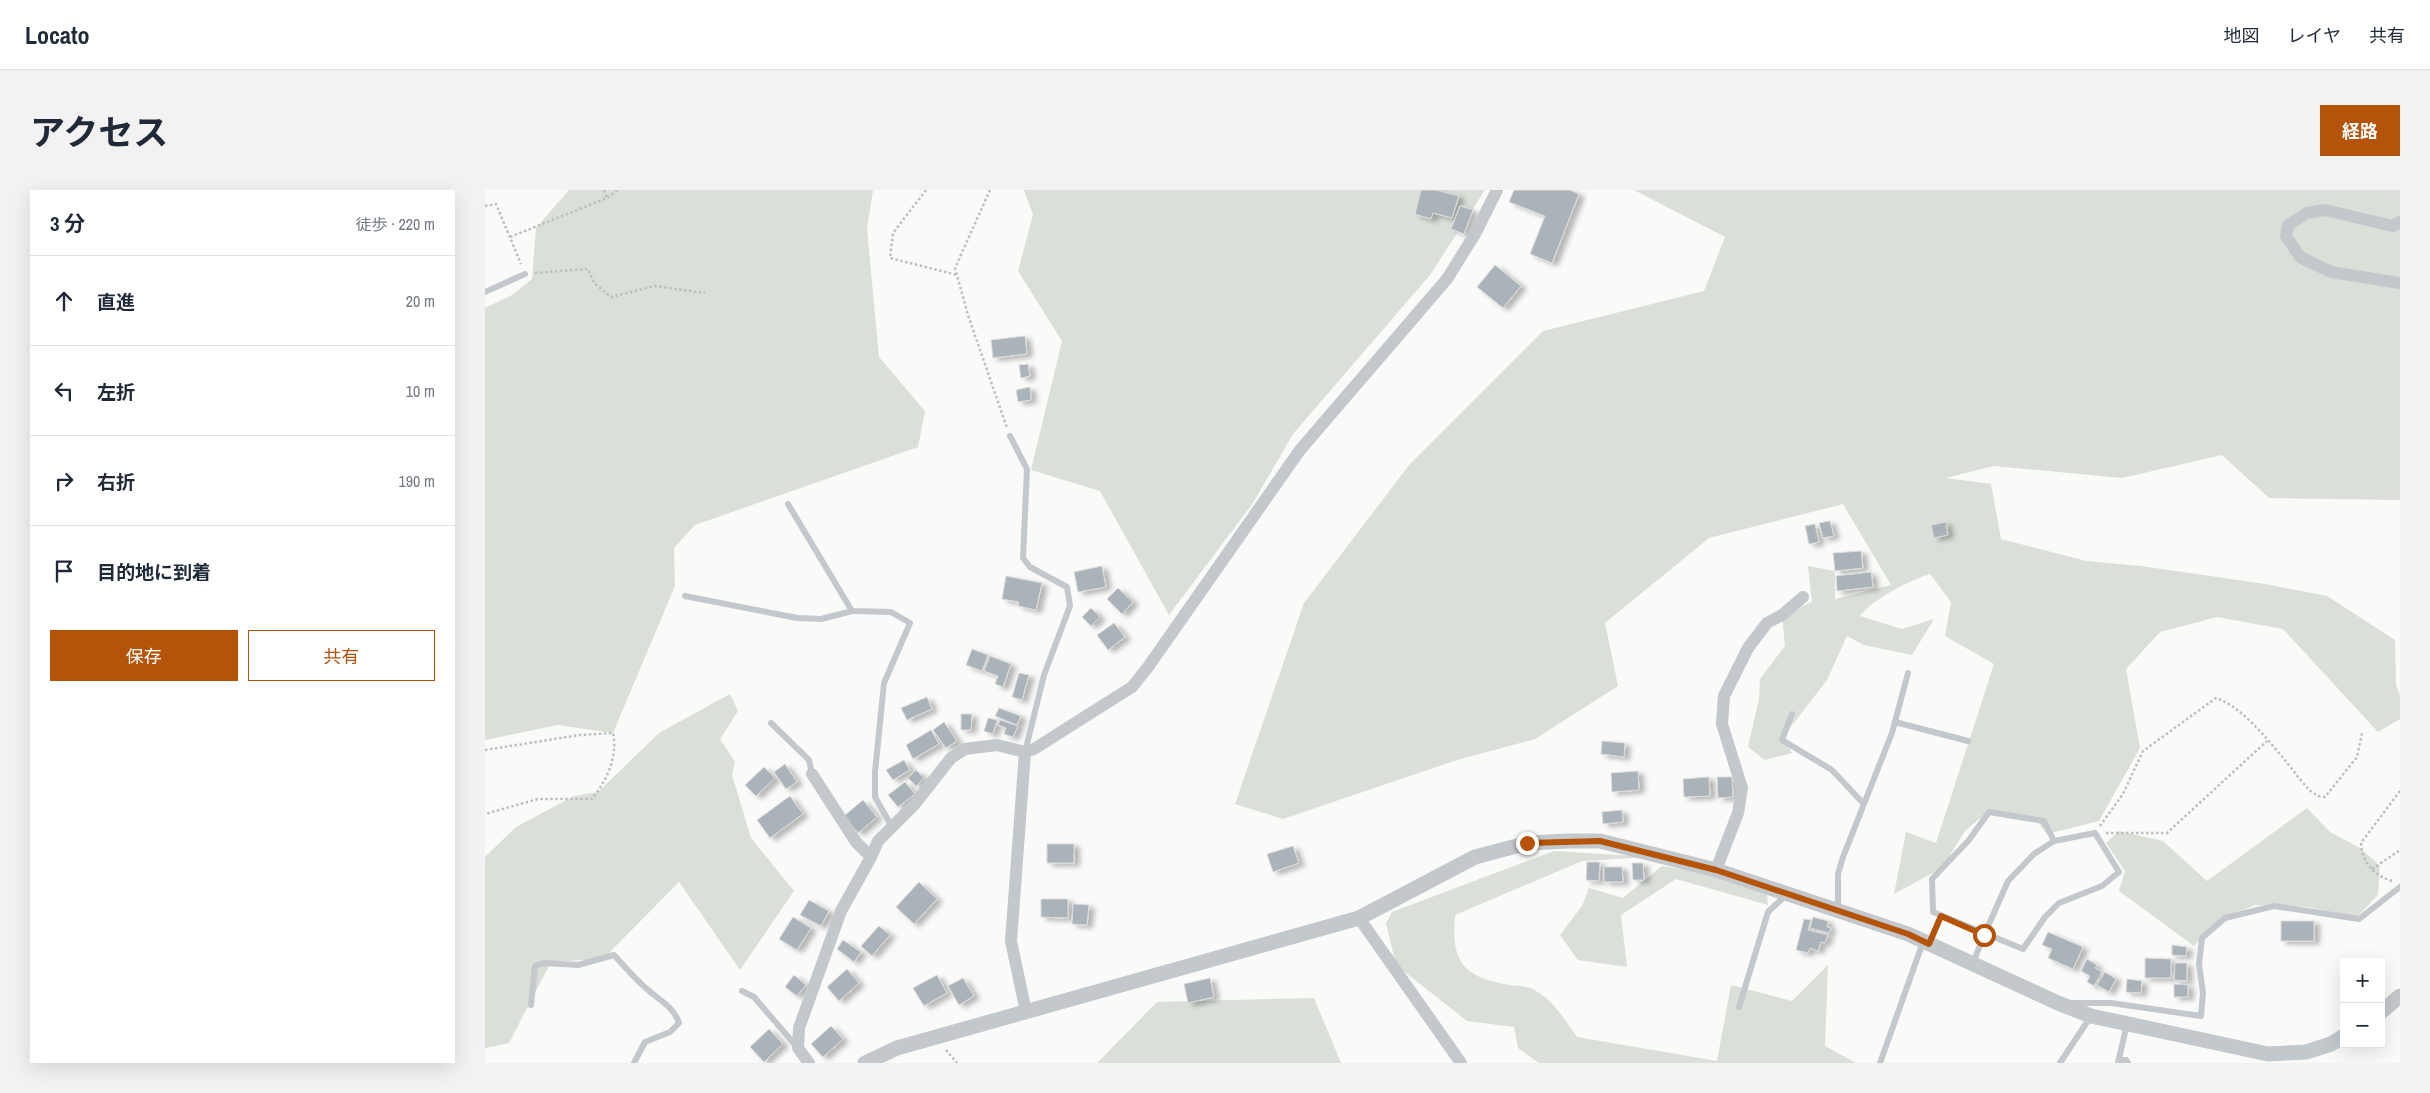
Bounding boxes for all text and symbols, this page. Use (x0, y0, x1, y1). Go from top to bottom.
text: Locato (25, 19, 90, 51)
text: 地図 (2224, 23, 2260, 48)
text: レイヤ (2288, 23, 2341, 48)
text: 共有 (2369, 23, 2405, 48)
button: 経路 (2320, 105, 2400, 156)
text: アクセス (30, 109, 168, 156)
text: 3 分 (50, 209, 85, 238)
text: 徒歩 · 220 m (356, 213, 435, 235)
icon: ahead (50, 287, 78, 315)
text: 直進 (97, 289, 135, 315)
text: 20 m (406, 290, 435, 312)
icon: left (50, 377, 78, 405)
text: 左折 (97, 379, 135, 405)
text: 10 m (406, 380, 435, 402)
icon: right (50, 467, 78, 495)
text: 右折 (97, 469, 135, 495)
text: 190 m (399, 470, 435, 492)
icon: arrive (50, 557, 78, 585)
text: 目的地に到着 (97, 559, 211, 585)
button: 保存 (50, 630, 238, 681)
button: 共有 (248, 630, 435, 681)
route end (1516, 832, 1539, 855)
route start (1973, 924, 1996, 947)
map controls (2340, 958, 2385, 1048)
button: + (2340, 958, 2385, 1003)
button: − (2340, 1003, 2385, 1048)

